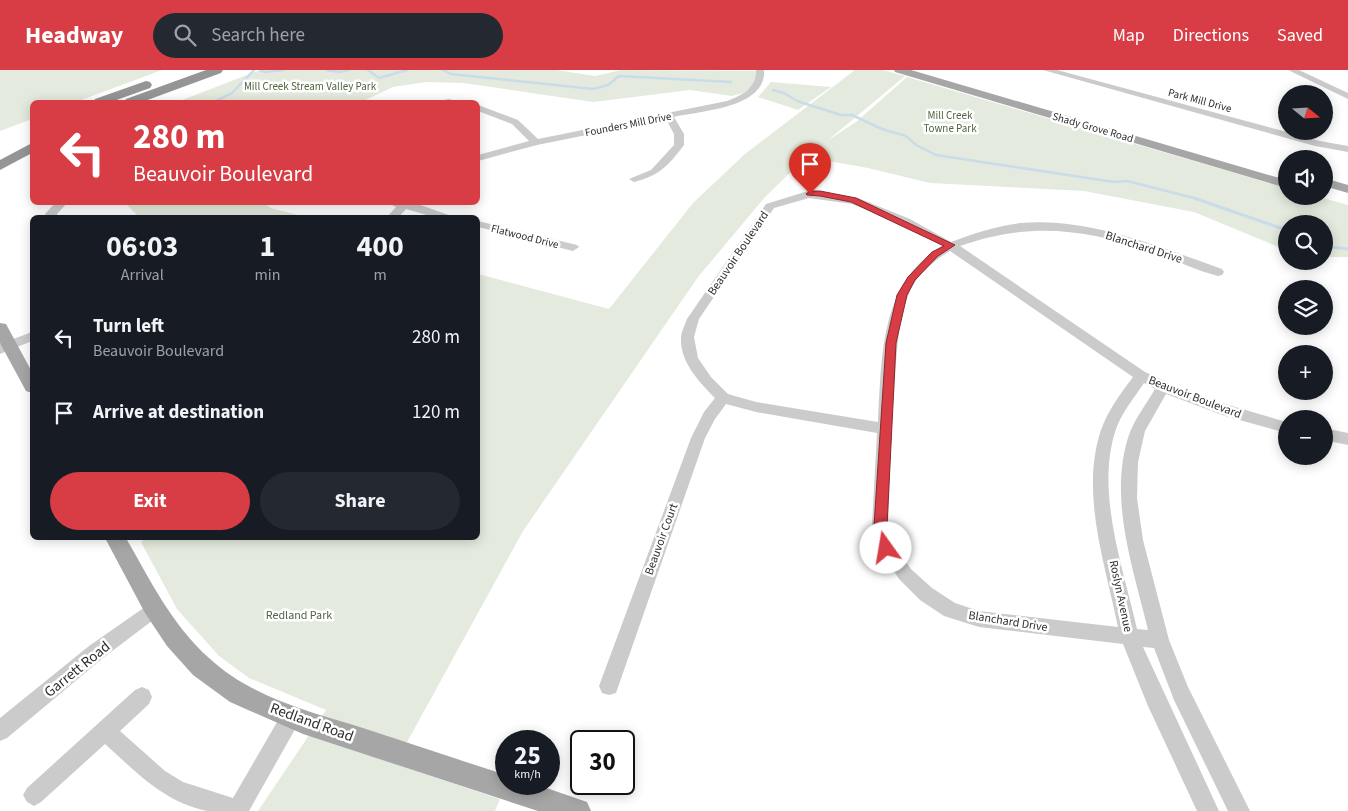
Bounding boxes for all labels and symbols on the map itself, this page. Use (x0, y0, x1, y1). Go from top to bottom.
park label: Mill Creek Stream Valley Park (244, 79, 377, 94)
street label: Park Mill Drive (1166, 85, 1234, 116)
north arrow (1278, 85, 1332, 140)
park label: Mill Creek Towne Park (923, 108, 977, 136)
street label: Founders Mill Drive (584, 109, 673, 140)
street label: Shady Grove Road (1051, 109, 1135, 146)
pin (789, 143, 831, 194)
street label: Beauvoir Boulevard (704, 208, 773, 299)
street label: Flatwood Drive (489, 221, 561, 252)
street label: Blanchard Drive (1103, 227, 1185, 268)
street label: Beauvoir Boulevard (1146, 372, 1244, 423)
street label: Beauvoir Court (641, 501, 682, 577)
position arrow (859, 521, 911, 573)
street label: Roslyn Avenue (1105, 559, 1136, 634)
park label: Redland Park (266, 607, 332, 624)
street label: Blanchard Drive (967, 607, 1049, 636)
street label: Garrett Road (40, 636, 115, 703)
street label: Redland Road (267, 698, 356, 747)
speed limit sign: 30 (570, 730, 635, 795)

